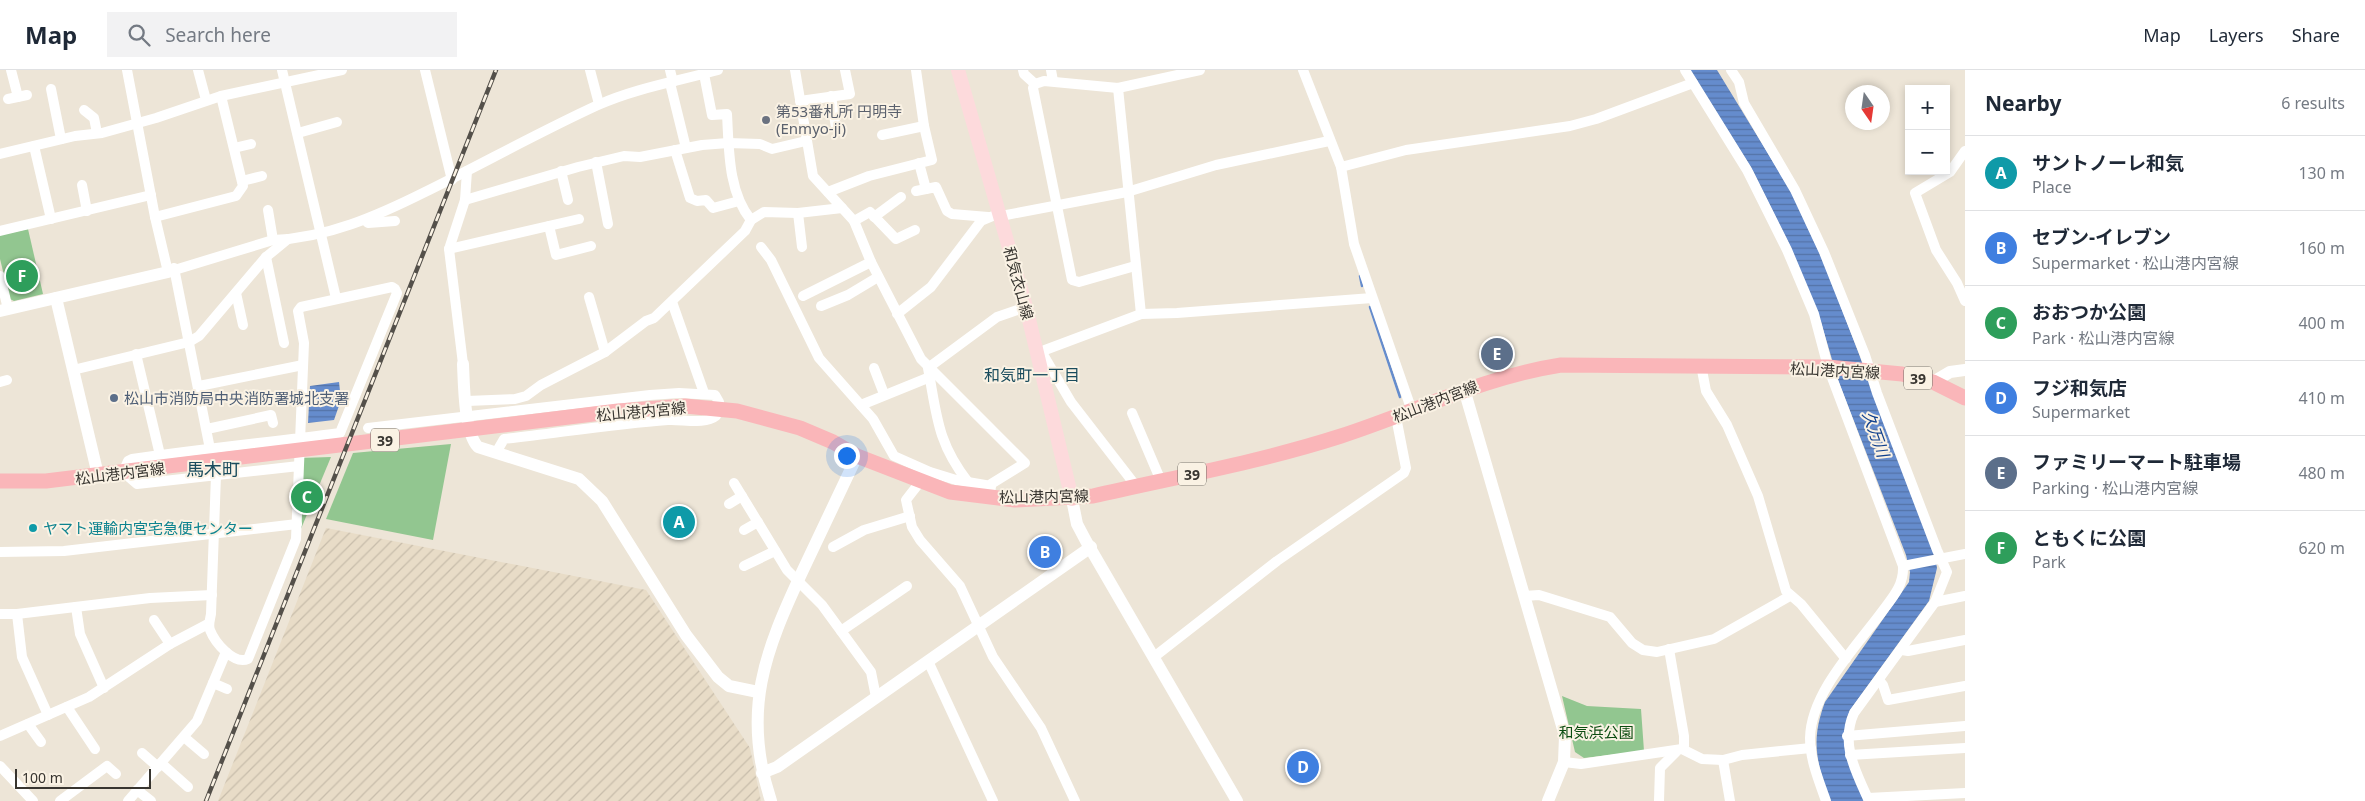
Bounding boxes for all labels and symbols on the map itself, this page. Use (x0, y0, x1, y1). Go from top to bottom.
north arrow (1845, 85, 1890, 130)
place label: 第53番札所 円明寺 (Enmyo-ji) (776, 101, 902, 138)
marker: 第53番札所 円明寺 (Enmyo-ji) (760, 114, 772, 126)
street label: 和気衣山線 (1000, 244, 1038, 322)
pin: F (6, 257, 38, 295)
pin: E (1481, 335, 1513, 373)
street label: 松山港内宮線 (1790, 358, 1880, 382)
district label: 和気町一丁目 (984, 364, 1080, 386)
road number: 39 (1904, 366, 1932, 390)
street label: 松山港内宮線 (1389, 376, 1481, 426)
place label: 松山市消防局中央消防署城北支署 (124, 388, 349, 408)
marker: 松山市消防局中央消防署城北支署 (108, 392, 120, 404)
street label: 松山港内宮線 (595, 397, 687, 425)
water label: 久万川 (1857, 408, 1895, 462)
road number: 39 (371, 428, 399, 452)
your location (834, 443, 860, 469)
district label: 馬木町 (186, 457, 240, 481)
street label: 松山港内宮線 (74, 458, 166, 488)
road number: 39 (1178, 462, 1206, 486)
pin: C (291, 478, 323, 516)
street label: 松山港内宮線 (999, 485, 1089, 507)
pin: A (663, 503, 695, 541)
place label: ヤマト運輸内宮宅急便センター (43, 518, 253, 538)
marker: ヤマト運輸内宮宅急便センター (27, 522, 39, 534)
pin: B (1029, 533, 1061, 571)
park label: 和気浜公園 (1558, 722, 1634, 742)
pin: D (1287, 748, 1319, 786)
scale bar (15, 766, 151, 789)

